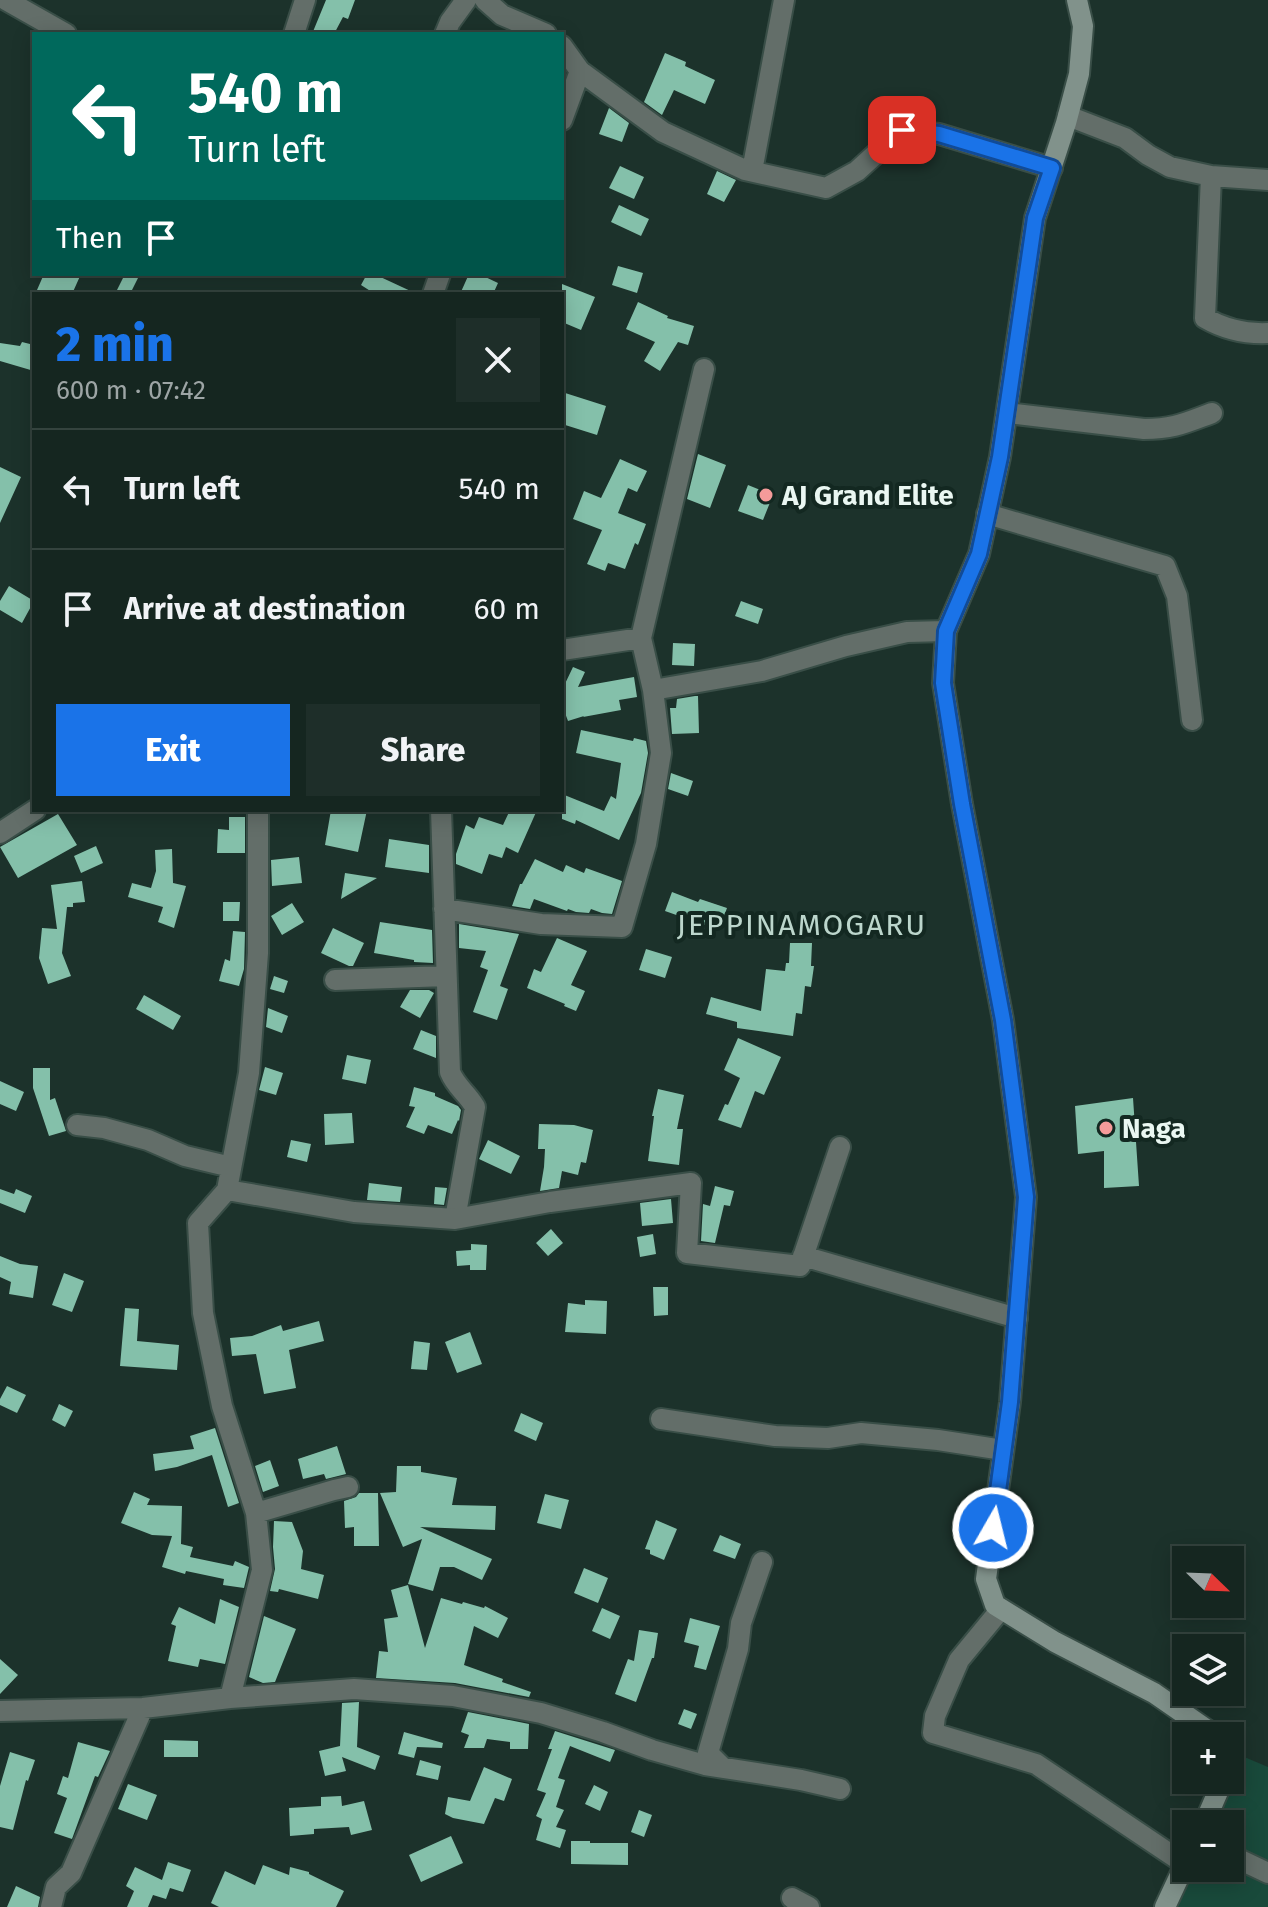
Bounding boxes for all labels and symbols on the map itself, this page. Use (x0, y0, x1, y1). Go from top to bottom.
pin (868, 96, 936, 164)
place label: AJ Grand Elite (781, 479, 954, 512)
marker: AJ Grand Elite (757, 486, 775, 504)
district label: JEPPINAMOGARU (677, 907, 927, 943)
place label: Naga (1122, 1112, 1186, 1145)
marker: Naga (1097, 1119, 1115, 1137)
position arrow (951, 1486, 1035, 1570)
north arrow (1172, 1546, 1244, 1618)

